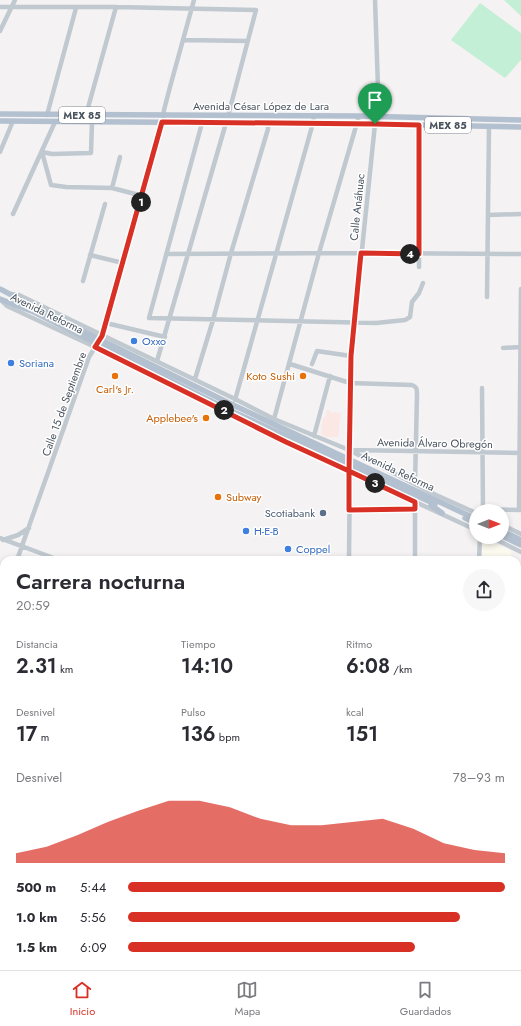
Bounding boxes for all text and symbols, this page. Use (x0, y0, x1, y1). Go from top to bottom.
pin (358, 83, 392, 124)
icon: arrive (364, 89, 386, 111)
street label: Avenida César López de Lara (193, 98, 329, 114)
road number: MEX 85 (59, 107, 105, 123)
road number: MEX 85 (425, 117, 471, 133)
street label: Calle Anáhuac (346, 173, 368, 241)
pin: 1 (131, 192, 151, 212)
text: 1 (138, 194, 144, 210)
pin: 4 (400, 244, 420, 264)
text: 4 (406, 246, 414, 262)
street label: Avenida Reforma (8, 288, 86, 338)
place label: Oxxo (142, 333, 166, 349)
marker: Oxxo (129, 336, 139, 346)
street label: Calle 15 de Septiembre (38, 349, 90, 458)
place label: Soriana (19, 355, 54, 371)
marker: Soriana (6, 358, 16, 368)
place label: Koto Sushi (246, 368, 295, 384)
marker: Carl's Jr. (110, 371, 120, 381)
marker: Koto Sushi (298, 371, 308, 381)
place label: Carl's Jr. (96, 381, 134, 397)
pin: 2 (214, 400, 234, 420)
text: 2 (220, 402, 228, 418)
place label: Applebee's (146, 410, 199, 426)
marker: Applebee's (201, 413, 211, 423)
street label: Avenida Álvaro Obregón (377, 434, 493, 452)
street label: Avenida Reforma (359, 447, 437, 495)
pin: 3 (365, 473, 385, 493)
text: 3 (372, 475, 378, 491)
place label: Subway (226, 489, 262, 505)
marker: Subway (213, 492, 223, 502)
north arrow (469, 504, 509, 544)
map controls (469, 504, 509, 544)
place label: Scotiabank (265, 505, 315, 521)
marker: Scotiabank (318, 508, 328, 518)
place label: H-E-B (254, 523, 279, 539)
marker: H-E-B (241, 526, 251, 536)
place label: Coppel (296, 541, 330, 557)
marker: Coppel (283, 544, 293, 554)
text: Carrera nocturna (16, 565, 185, 597)
button: share (463, 569, 505, 611)
text: 20:59 (16, 596, 50, 615)
text: Distancia (16, 636, 58, 652)
text: Tiempo (181, 636, 216, 652)
text: Ritmo (346, 636, 372, 652)
text: 2.31 (16, 652, 57, 681)
text: 14:10 (181, 652, 233, 681)
text: 6:08 (346, 652, 390, 681)
text: km (57, 661, 73, 677)
text: /km (390, 661, 412, 677)
text: Desnivel (16, 704, 55, 720)
text: Pulso (181, 704, 206, 720)
text: kcal (346, 704, 364, 720)
text: 17 (16, 720, 37, 749)
text: 136 (181, 720, 216, 749)
text: 151 (346, 720, 378, 749)
text: m (37, 729, 49, 745)
text: bpm (216, 729, 240, 745)
text: Desnivel (16, 768, 62, 787)
text: 78–93 m (453, 768, 505, 787)
text: 500 m (16, 878, 56, 897)
text: 5:44 (80, 878, 106, 897)
text: 1.0 km (16, 908, 57, 927)
text: 5:56 (80, 908, 106, 927)
text: 1.5 km (16, 938, 57, 957)
text: 6:09 (80, 938, 107, 957)
tab: Inicio (70, 979, 95, 1019)
tab: Mapa (235, 979, 260, 1019)
tab: Guardados (400, 979, 451, 1019)

